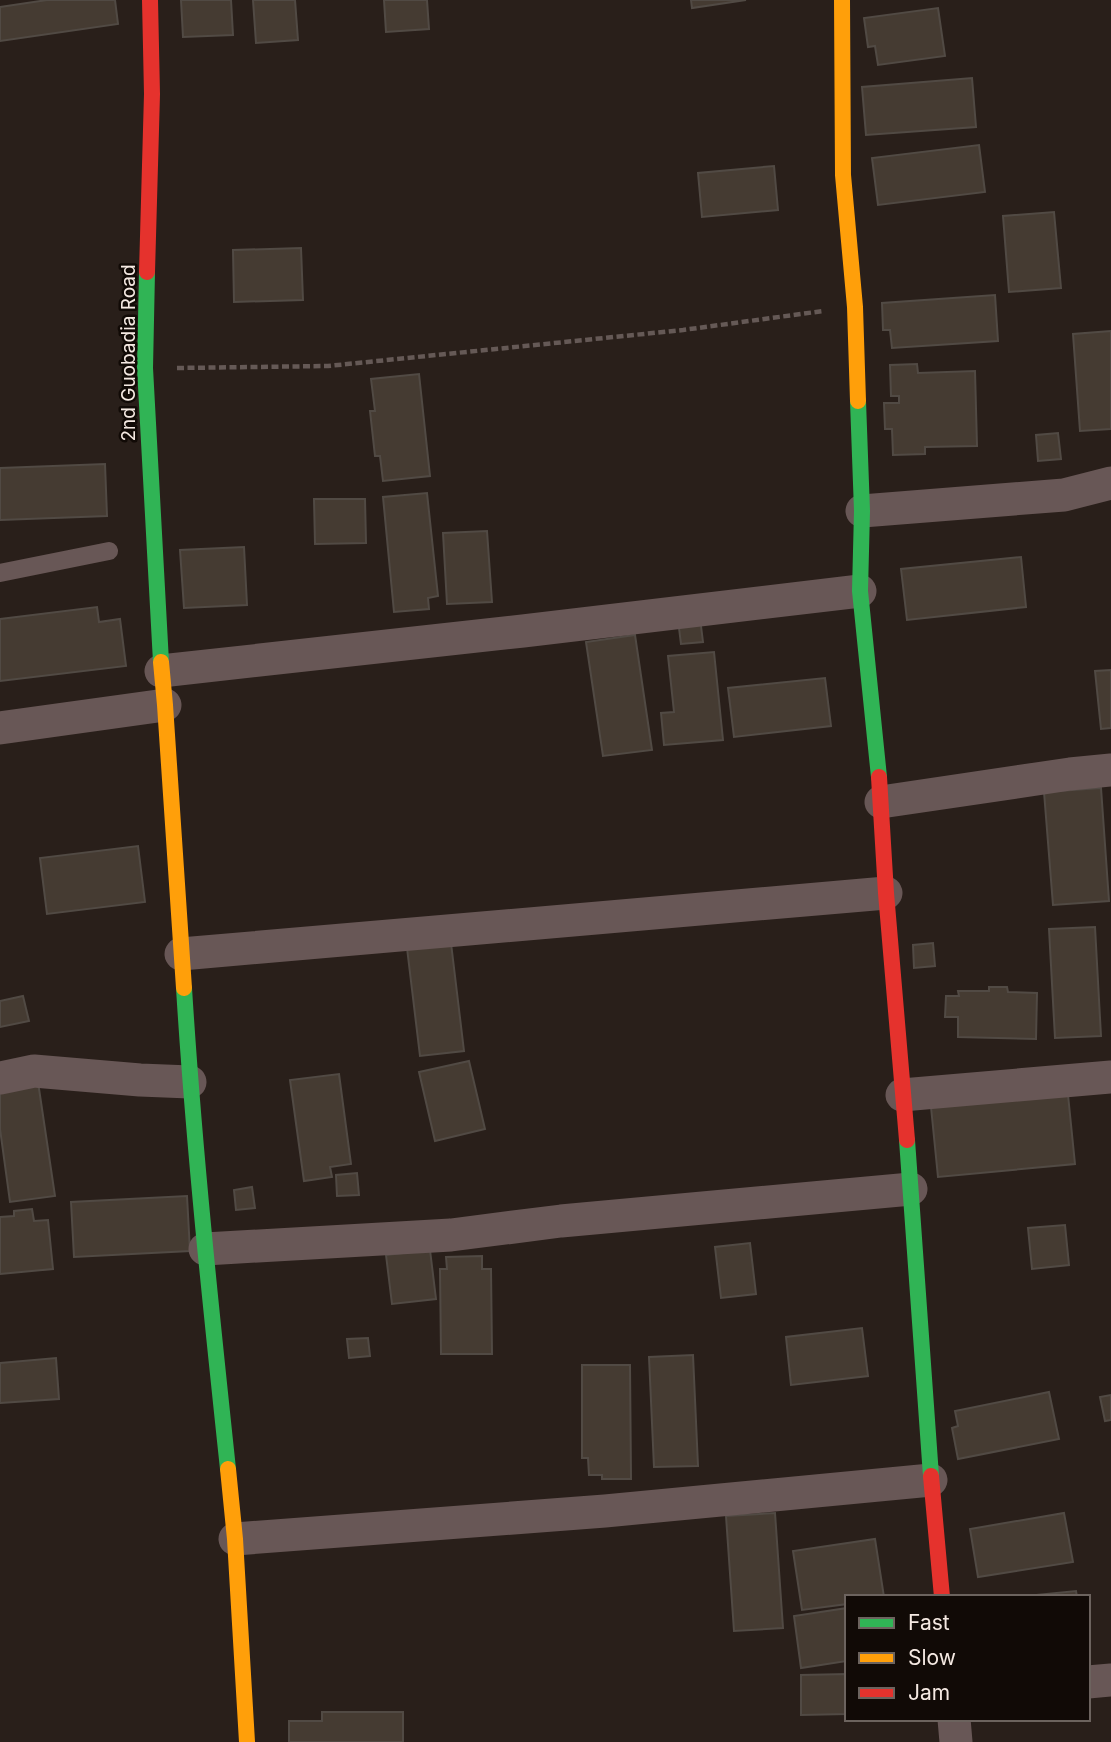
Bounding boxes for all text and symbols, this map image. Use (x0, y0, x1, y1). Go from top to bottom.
street label: 2nd Guobadia Road (117, 264, 140, 442)
legend (845, 1595, 1090, 1721)
text: Fast (908, 1610, 950, 1635)
text: Slow (908, 1645, 956, 1670)
text: Jam (908, 1680, 950, 1705)

